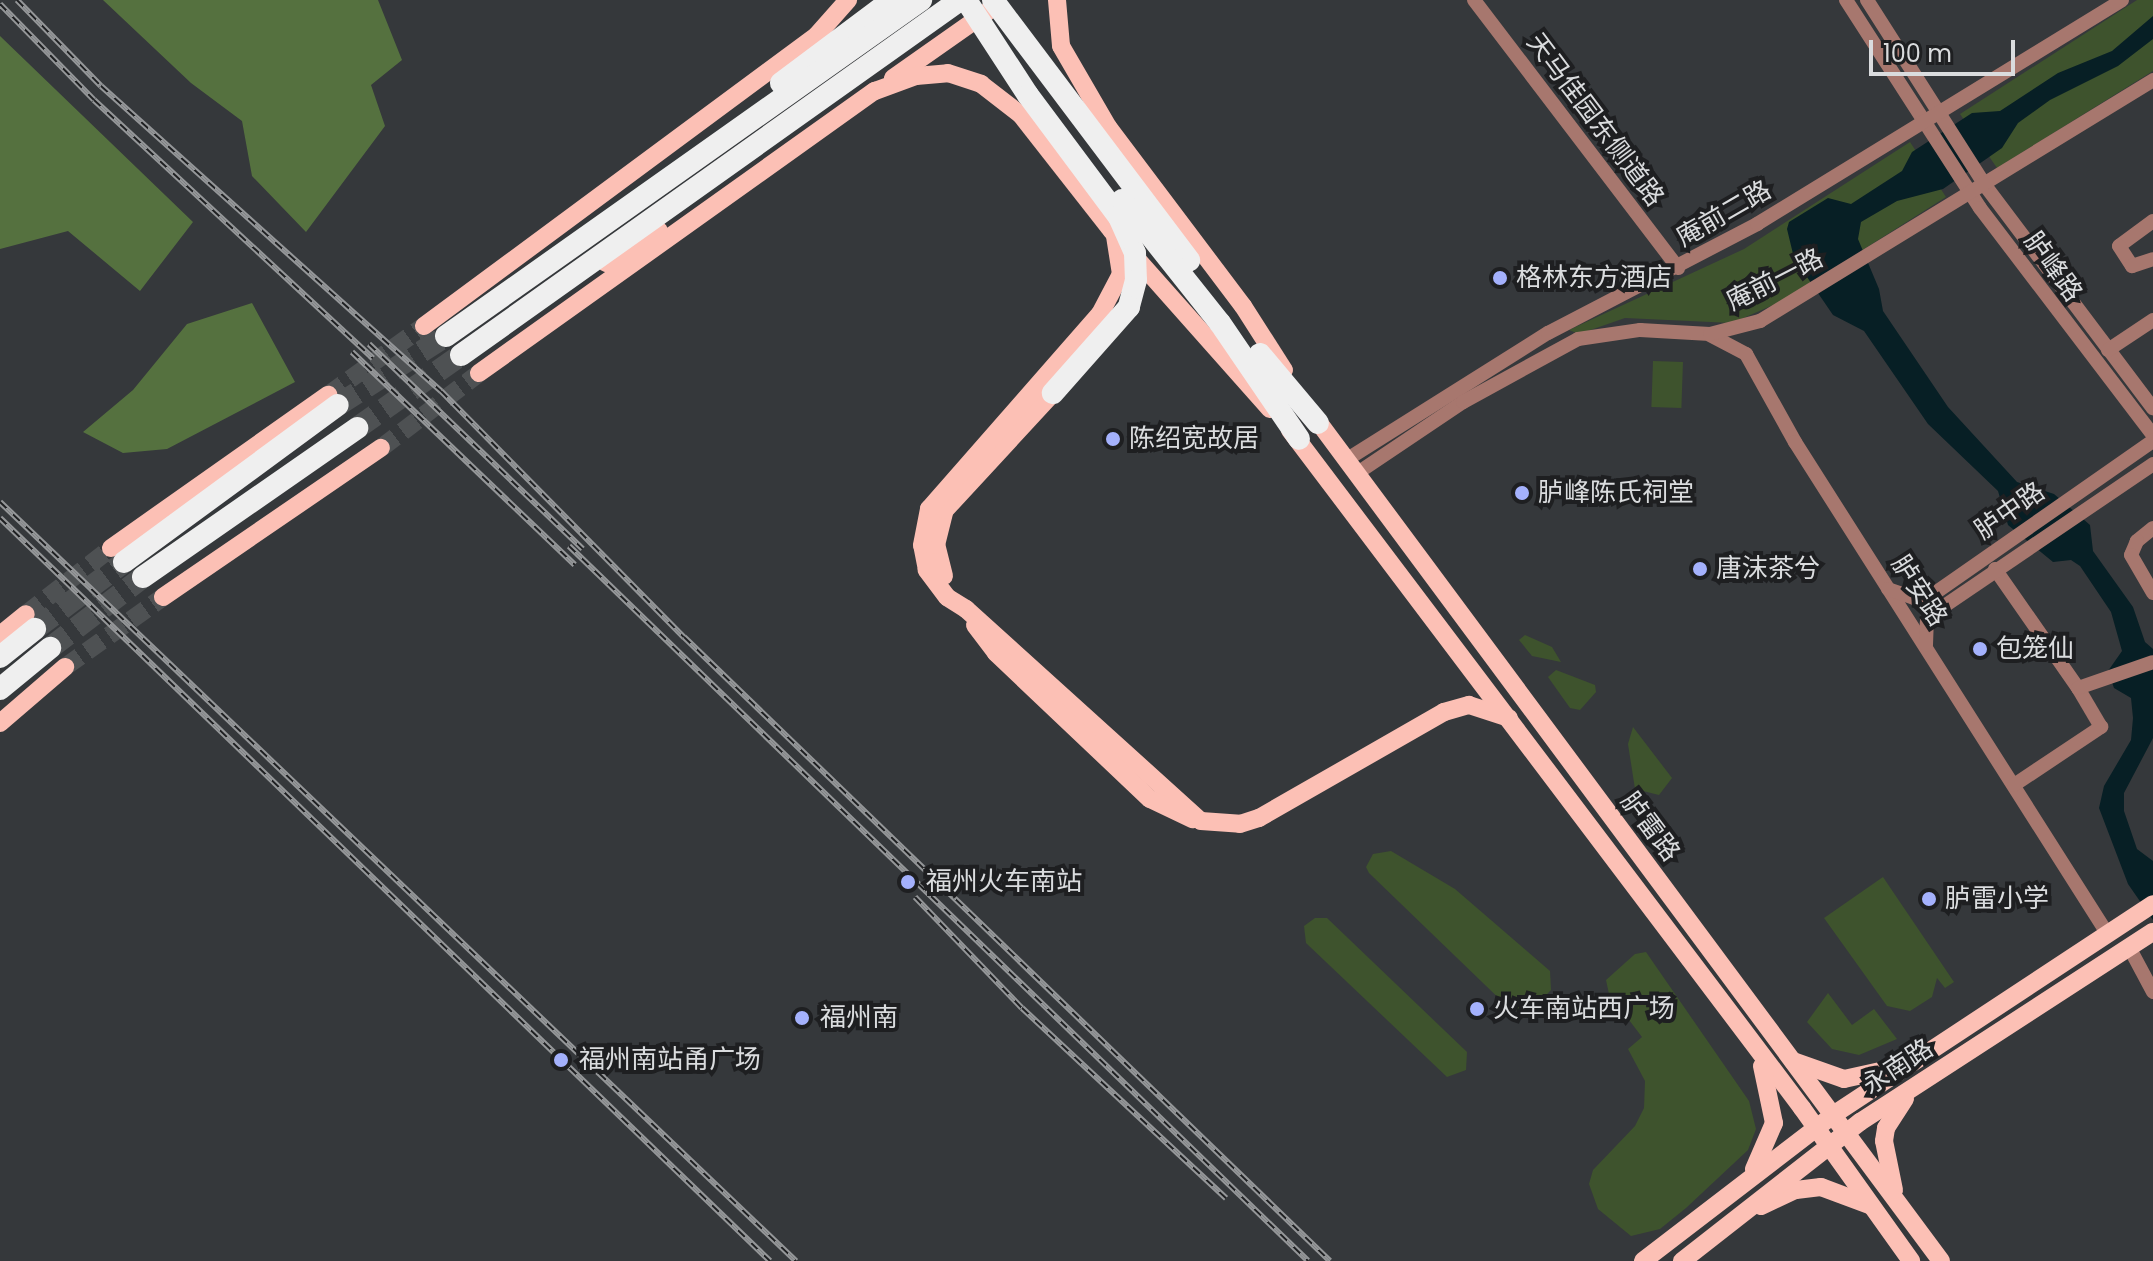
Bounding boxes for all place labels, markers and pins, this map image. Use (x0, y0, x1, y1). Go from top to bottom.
place label: 格林东方酒店 (1516, 262, 1672, 294)
marker: 格林东方酒店 (1491, 269, 1509, 287)
place label: 陈绍宽故居 (1129, 423, 1259, 455)
marker: 陈绍宽故居 (1104, 430, 1122, 448)
place label: 胪峰陈氏祠堂 (1538, 477, 1694, 509)
marker: 胪峰陈氏祠堂 (1513, 484, 1531, 502)
place label: 唐沫茶兮 (1716, 553, 1820, 585)
marker: 唐沫茶兮 (1691, 560, 1709, 578)
place label: 包笼仙 (1996, 633, 2074, 665)
marker: 包笼仙 (1971, 640, 1989, 658)
place label: 福州火车南站 (926, 866, 1082, 898)
marker: 福州火车南站 (897, 871, 919, 893)
place label: 胪雷小学 (1945, 883, 2049, 915)
marker: 胪雷小学 (1920, 890, 1938, 908)
place label: 火车南站西广场 (1493, 993, 1675, 1025)
marker: 火车南站西广场 (1468, 1000, 1486, 1018)
place label: 福州南 (820, 1002, 898, 1034)
marker: 福州南 (791, 1007, 813, 1029)
place label: 福州南站甬广场 (579, 1044, 761, 1076)
marker: 福州南站甬广场 (550, 1049, 572, 1071)

